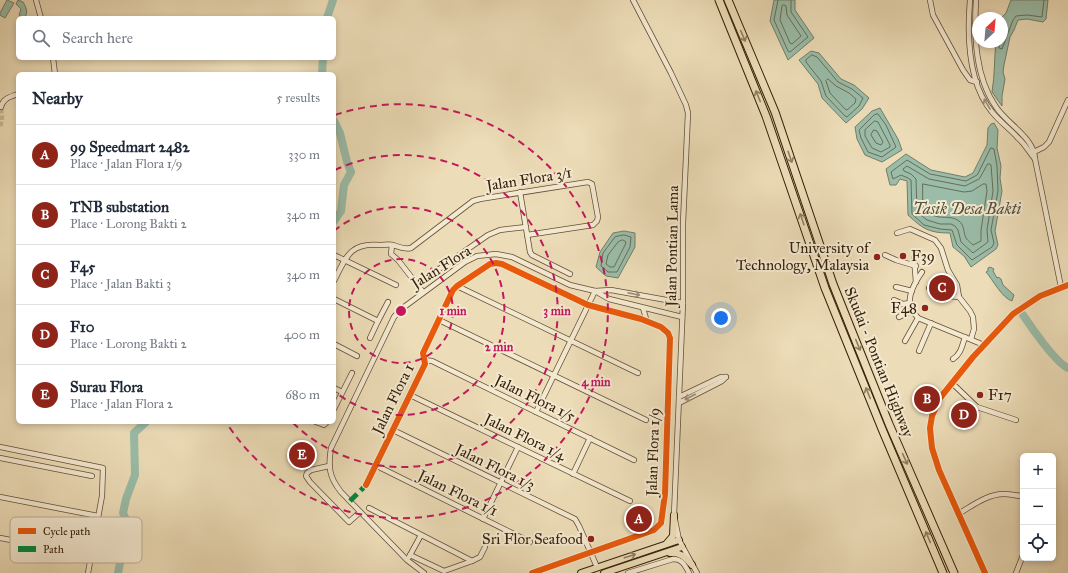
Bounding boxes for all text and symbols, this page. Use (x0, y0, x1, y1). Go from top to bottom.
north arrow (972, 12, 1008, 48)
search box (16, 16, 336, 60)
icon: search (30, 27, 52, 49)
text: Search here (62, 29, 133, 47)
one-way arrow (740, 29, 747, 41)
text: Nearby (32, 88, 83, 109)
text: 5 results (276, 90, 320, 106)
one-way arrow (754, 91, 762, 103)
one-way arrow (982, 98, 990, 110)
text: 99 Speedmart 2482 (70, 138, 190, 156)
text: A (41, 147, 49, 163)
text: 330 m (288, 147, 320, 163)
one-way arrow (787, 150, 794, 163)
text: Place · Jalan Flora 1/9 (70, 156, 182, 172)
street label: Jalan Flora 3/1 (483, 163, 573, 196)
street label: Jalan Pontian Lama (662, 185, 683, 309)
text: TNB substation (70, 198, 169, 216)
water label: Tasik Desa Bakti (913, 199, 1021, 218)
text: B (41, 207, 49, 223)
text: 340 m (286, 207, 320, 223)
one-way arrow (797, 213, 805, 225)
text: Place · Lorong Bakti 2 (70, 216, 187, 232)
place label: University of Technology, Malaysia (736, 239, 872, 274)
street label: Jalan Flora (406, 241, 475, 294)
place label: F39 (911, 247, 935, 265)
marker: F39 (898, 251, 908, 261)
marker: University of Technology, Malaysia (872, 252, 882, 262)
text: F45 (70, 258, 95, 276)
text: C (41, 267, 49, 283)
text: 340 m (286, 267, 320, 283)
pin: C (929, 273, 955, 303)
text: Place · Jalan Bakti 3 (70, 276, 171, 292)
street label: Skudai - Pontian Highway (841, 284, 918, 441)
one-way arrow (627, 290, 640, 298)
place label: F48 (891, 299, 917, 317)
marker: F48 (920, 303, 930, 313)
centre of rings (394, 304, 408, 318)
text: 1 min (439, 304, 467, 318)
text: 3 min (543, 304, 571, 319)
your location (711, 308, 731, 328)
text: F10 (70, 318, 94, 336)
text: D (40, 327, 50, 343)
text: 400 m (284, 327, 320, 343)
text: Place · Lorong Bakti 2 (70, 336, 187, 352)
one-way arrow (854, 339, 862, 351)
text: 2 min (485, 340, 514, 354)
street label: Jalan Flora 1 (367, 361, 419, 439)
street label: Jalan Flora 1/5 (490, 370, 578, 426)
text: 4 min (581, 375, 611, 390)
text: Surau Flora (70, 378, 143, 396)
pin: B (914, 384, 940, 414)
place label: F17 (988, 386, 1012, 404)
text: E (40, 387, 50, 403)
text: 680 m (285, 387, 320, 403)
one-way arrow (863, 387, 871, 399)
marker: F17 (975, 390, 985, 400)
one-way arrow (685, 394, 697, 401)
text: Place · Jalan Flora 2 (70, 396, 173, 412)
pin: D (951, 400, 977, 430)
street label: Jalan Flora 1/9 (642, 408, 665, 499)
street label: Jalan Flora 1/4 (479, 409, 569, 466)
street label: Jalan Flora 1/3 (450, 439, 538, 495)
pin: E (289, 440, 315, 470)
one-way arrow (901, 453, 909, 465)
map controls (1020, 453, 1056, 561)
button: + (1020, 453, 1056, 489)
street label: Jalan Flora 1/1 (413, 465, 501, 521)
button: − (1020, 489, 1056, 525)
pin: A (626, 504, 652, 534)
legend (10, 517, 142, 563)
text: Cycle path (43, 525, 90, 538)
button: locate (1020, 525, 1056, 561)
place label: Sri Flor Seafood (482, 530, 583, 548)
one-way arrow (924, 531, 931, 543)
marker: Sri Flor Seafood (586, 534, 596, 544)
text: Path (43, 543, 64, 556)
one-way arrow (623, 552, 635, 560)

